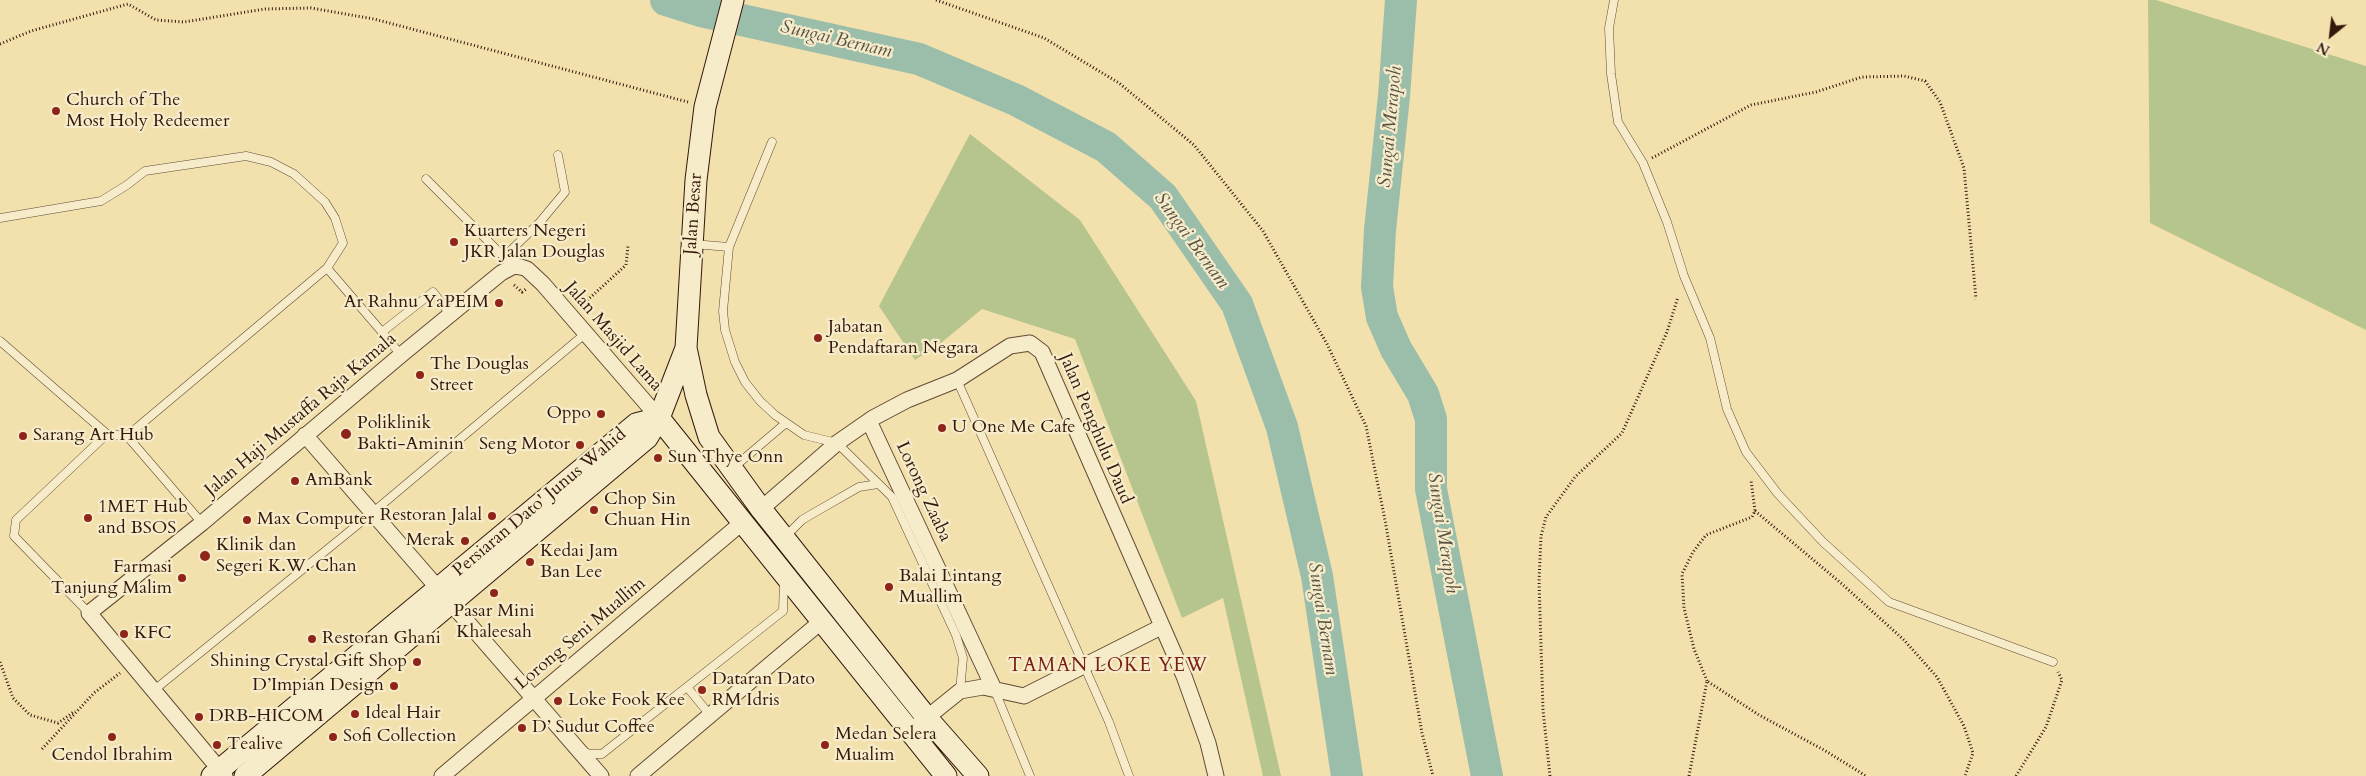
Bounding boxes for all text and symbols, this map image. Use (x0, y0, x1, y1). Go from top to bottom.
north arrow (2306, 10, 2356, 60)
water label: Sungai Bernam (778, 16, 894, 64)
text: N (2314, 37, 2333, 60)
water label: Sungai Merapoh (1374, 65, 1408, 189)
place label: Church of The Most Holy Redeemer (66, 90, 229, 132)
marker: Church of The Most Holy Redeemer (50, 105, 62, 117)
street label: Jalan Besar (680, 172, 708, 256)
water label: Sungai Bernam (1148, 188, 1234, 294)
place label: Kuarters Negeri JKR Jalan Douglas (464, 221, 605, 264)
marker: Kuarters Negeri JKR Jalan Douglas (448, 236, 460, 248)
street label: Jalan Masjid Lama (559, 278, 667, 396)
place label: Ar Rahnu YaPEIM (344, 292, 489, 314)
marker: Ar Rahnu YaPEIM (493, 297, 505, 309)
place label: Jabatan Pendaftaran Negara (828, 317, 979, 359)
street label: Jalan Haji Mustaffa Raja Kamala (201, 329, 401, 501)
marker: Jabatan Pendaftaran Negara (812, 332, 824, 344)
street label: Jalan Penghulu Daud (1054, 351, 1136, 507)
place label: The Douglas Street (430, 354, 529, 396)
marker: The Douglas Street (414, 369, 426, 381)
place label: Oppo (547, 403, 591, 425)
marker: Oppo (595, 408, 607, 420)
place label: Poliklinik Bakti-Aminin (357, 413, 464, 456)
place label: U One Me Cafe (952, 417, 1075, 439)
marker: U One Me Cafe (936, 422, 948, 434)
street label: Persiaran Dato' Junus Wahid (449, 424, 631, 582)
place label: Sarang Art Hub (33, 425, 154, 447)
marker: Poliklinik Bakti-Aminin (339, 427, 353, 441)
marker: Sarang Art Hub (17, 430, 29, 442)
place label: Seng Motor (479, 434, 570, 456)
marker: Seng Motor (574, 439, 586, 451)
street label: Lorong Zaaba (890, 439, 956, 545)
place label: Sun Thye Onn (668, 447, 784, 469)
marker: Sun Thye Onn (652, 452, 664, 464)
place label: AmBank (305, 470, 373, 492)
water label: Sungai Merapoh (1421, 471, 1463, 595)
marker: AmBank (289, 475, 301, 487)
place label: Chop Sin Chuan Hin (604, 489, 691, 532)
place label: 1MET Hub and BSOS (98, 497, 188, 540)
marker: Chop Sin Chuan Hin (588, 504, 600, 516)
place label: Restoran Jalal (380, 505, 482, 527)
place label: Max Computer (257, 509, 374, 531)
marker: Restoran Jalal (486, 510, 498, 522)
marker: 1MET Hub and BSOS (82, 512, 94, 524)
marker: Max Computer (241, 514, 253, 526)
place label: Merak (406, 530, 455, 552)
place label: Klinik dan Segeri K.W. Chan (216, 535, 357, 578)
marker: Merak (459, 535, 471, 547)
place label: Kedai Jam Ban Lee (540, 541, 618, 584)
marker: Klinik dan Segeri K.W. Chan (198, 549, 212, 563)
marker: Kedai Jam Ban Lee (524, 556, 536, 568)
place label: Farmasi Tanjung Malim (51, 557, 172, 600)
water label: Sungai Bernam (1302, 561, 1342, 677)
place label: Balai Lintang Muallim (899, 566, 1001, 608)
marker: Farmasi Tanjung Malim (176, 572, 188, 584)
street label: Lorong Seni Muallim (511, 573, 651, 695)
marker: Balai Lintang Muallim (883, 581, 895, 593)
marker: Pasar Mini Khaleesah (488, 587, 500, 599)
place label: Pasar Mini Khaleesah (454, 601, 534, 644)
place label: KFC (134, 623, 171, 645)
marker: KFC (118, 628, 130, 640)
place label: Restoran Ghani (322, 628, 441, 650)
marker: Restoran Ghani (306, 633, 318, 645)
place label: Shining Crystal Gift Shop (210, 651, 407, 673)
marker: Shining Crystal Gift Shop (411, 656, 423, 668)
district label: TAMAN LOKE YEW (1006, 656, 1210, 678)
place label: Dataran Dato RM Idris (712, 669, 815, 712)
place label: D’Impian Design (252, 675, 384, 697)
marker: D’Impian Design (388, 680, 400, 692)
marker: Dataran Dato RM Idris (696, 684, 708, 696)
place label: Loke Fook Kee (568, 690, 685, 712)
marker: Loke Fook Kee (552, 695, 564, 707)
place label: Ideal Hair (365, 703, 441, 725)
place label: DRB-HICOM (209, 706, 324, 728)
marker: Ideal Hair (349, 708, 361, 720)
marker: DRB-HICOM (193, 711, 205, 723)
place label: D’ Sudut Coffee (532, 717, 655, 739)
marker: D’ Sudut Coffee (516, 722, 528, 734)
place label: Medan Selera Mualim (835, 724, 937, 766)
place label: Sofi Collection (343, 726, 456, 748)
marker: Cendol Ibrahim (106, 731, 118, 743)
marker: Sofi Collection (327, 731, 339, 743)
place label: Tealive (227, 734, 283, 756)
marker: Tealive (211, 739, 223, 751)
marker: Medan Selera Mualim (819, 739, 831, 751)
place label: Cendol Ibrahim (51, 745, 173, 767)

